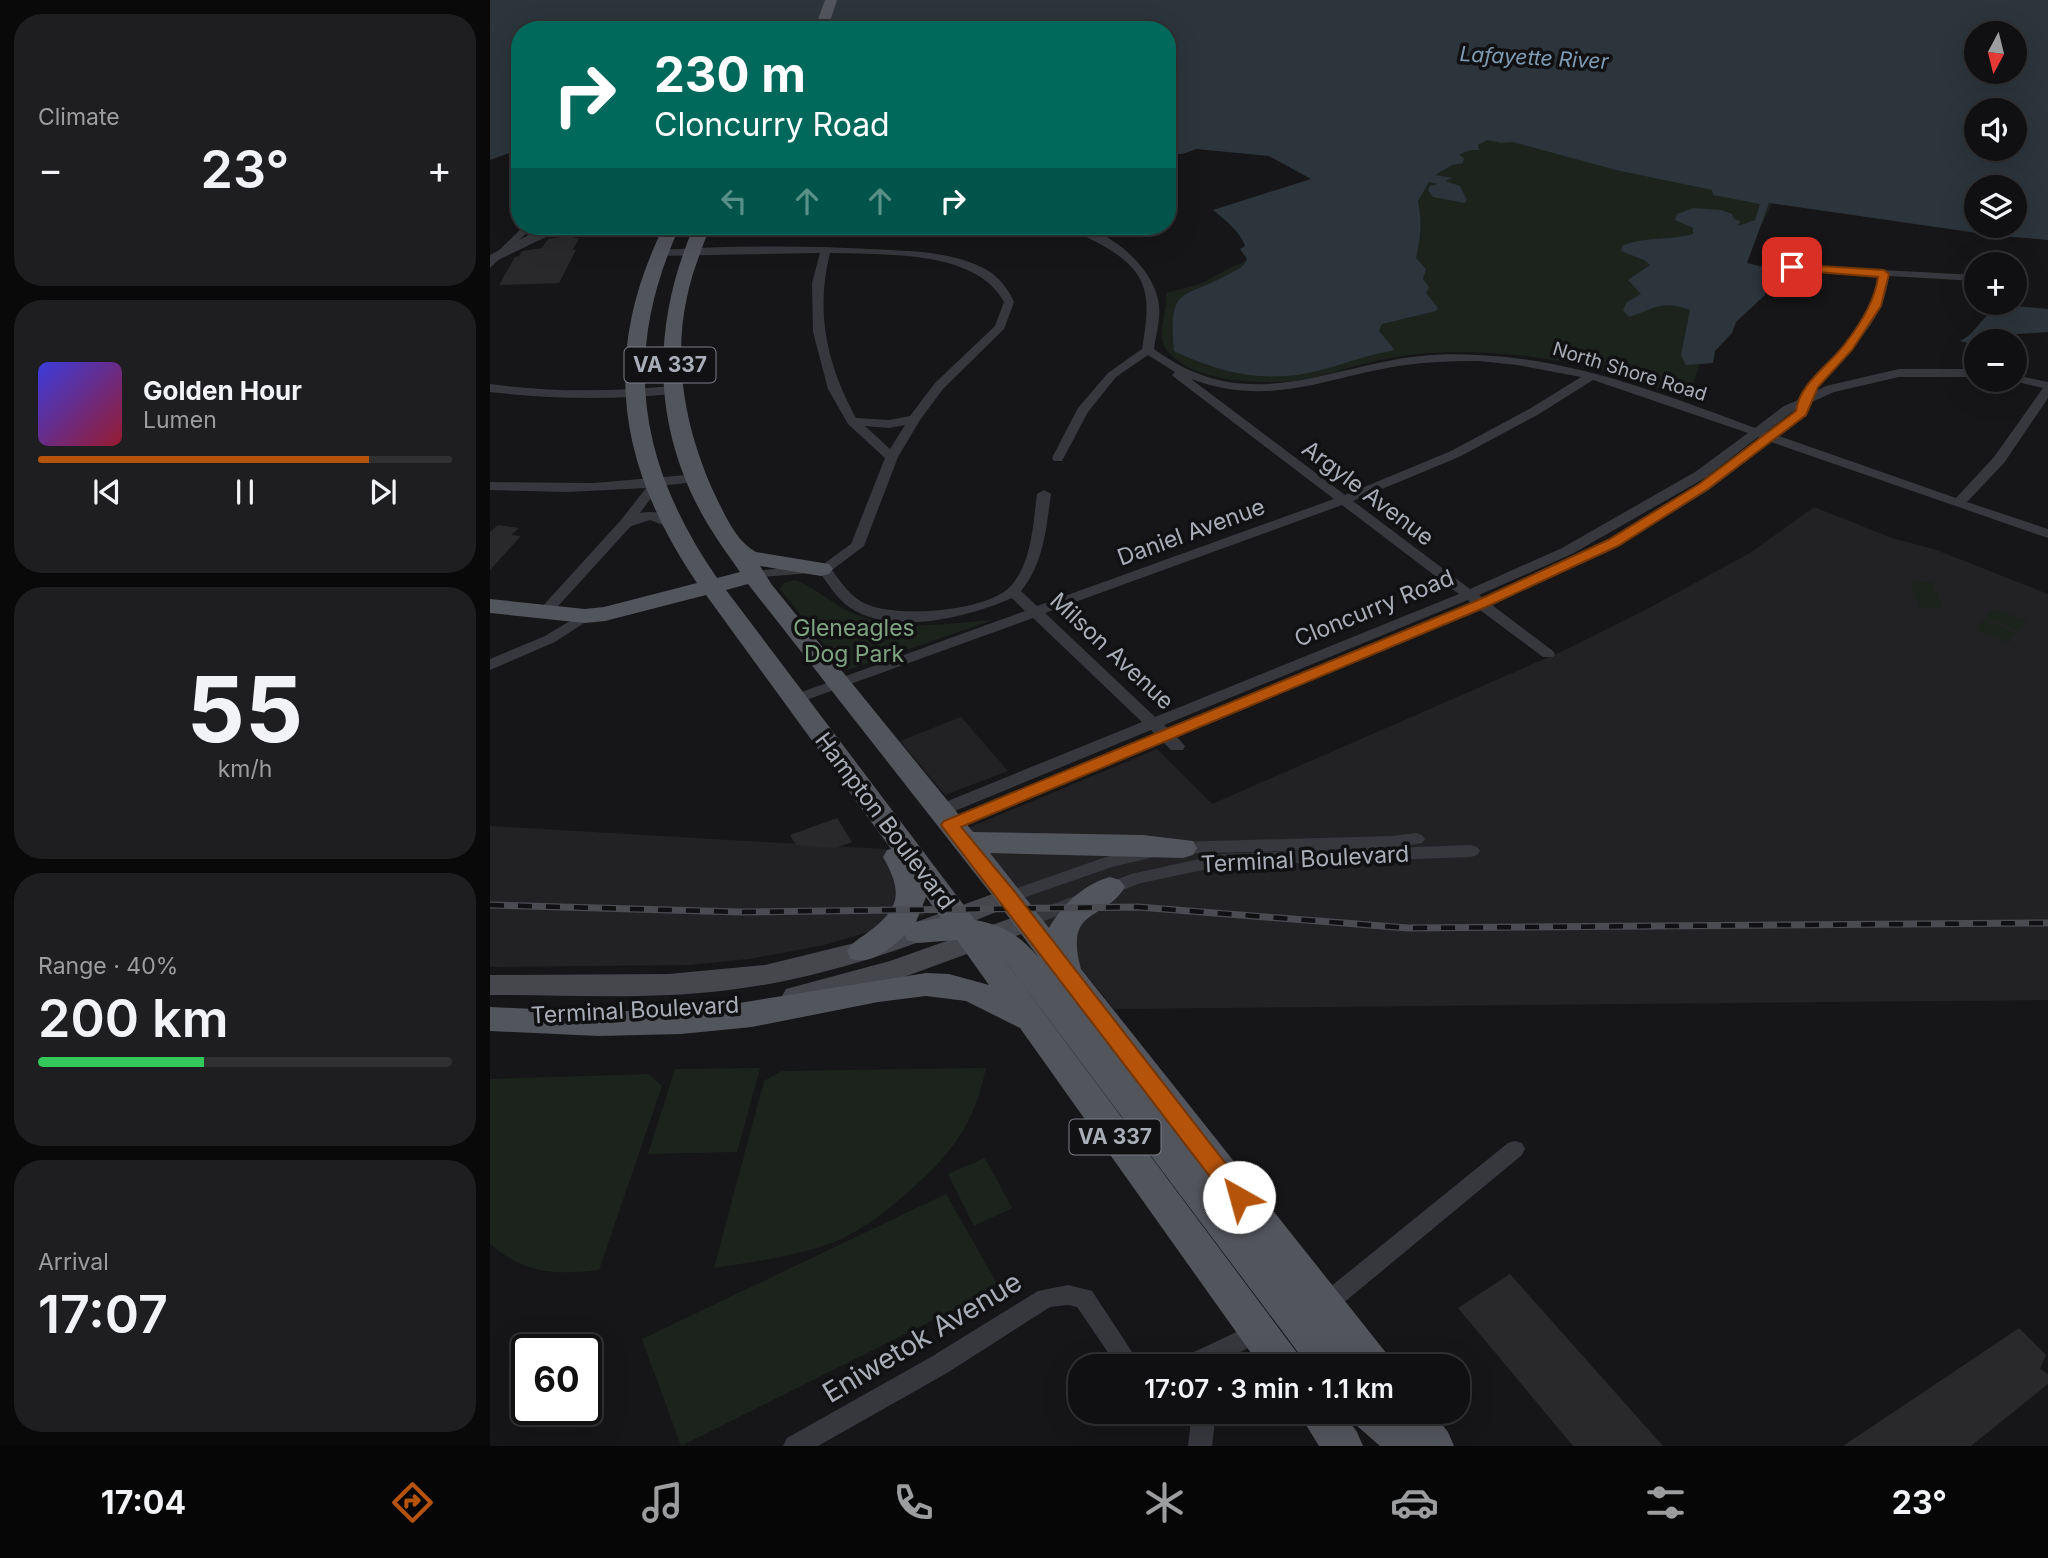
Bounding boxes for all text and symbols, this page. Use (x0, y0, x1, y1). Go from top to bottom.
north arrow (1964, 21, 2026, 84)
map controls (1964, 21, 2027, 392)
water label: Lafayette River (1459, 41, 1610, 74)
text: 230 m (654, 45, 806, 104)
icon: right (539, 49, 630, 140)
button: sound (1964, 98, 2027, 161)
text: Climate (38, 103, 120, 131)
text: Cloncurry Road (654, 105, 890, 144)
text: 23° (201, 138, 289, 201)
text: − (38, 146, 63, 192)
text: + (427, 146, 452, 192)
button: layers (1964, 175, 2027, 238)
icon: left (715, 182, 753, 220)
icon: ahead (788, 182, 826, 220)
icon: ahead (861, 182, 899, 220)
icon: right (934, 182, 972, 220)
pin (1762, 237, 1822, 297)
icon: arrive (1773, 248, 1811, 286)
button: + (1964, 252, 2027, 315)
button: − (1964, 329, 2027, 392)
street label: North Shore Road (1550, 337, 1710, 406)
road number: VA 337 (624, 348, 716, 382)
text: Golden Hour (143, 375, 302, 406)
text: Lumen (143, 406, 217, 434)
street label: Argyle Avenue (1297, 434, 1439, 552)
icon: previous (88, 473, 126, 511)
icon: pause (226, 473, 264, 511)
icon: next (364, 473, 402, 511)
street label: Daniel Avenue (1113, 492, 1269, 572)
street label: Cloncurry Road (1290, 563, 1458, 653)
street label: Milson Avenue (1044, 587, 1180, 715)
park label: Gleneagles Dog Park (793, 614, 915, 668)
text: 55 (187, 654, 303, 764)
street label: Hampton Boulevard (809, 727, 961, 915)
text: km/h (218, 755, 272, 783)
street label: Terminal Boulevard (1200, 840, 1410, 878)
text: Range · 40% (38, 952, 178, 980)
text: 200 km (38, 987, 229, 1050)
street label: Terminal Boulevard (530, 991, 740, 1029)
road number: VA 337 (1070, 1120, 1160, 1154)
position arrow (1202, 1160, 1276, 1234)
text: Arrival (38, 1248, 109, 1276)
street label: Eniwetok Avenue (816, 1264, 1028, 1410)
text: 17:07 (38, 1283, 168, 1346)
speed limit sign: 60 (511, 1334, 602, 1425)
text: 17:07 · 3 min · 1.1 km (1144, 1373, 1394, 1404)
icon: directions (388, 1478, 437, 1527)
icon: music (638, 1478, 687, 1527)
icon: phone (889, 1478, 938, 1527)
icon: climate (1140, 1478, 1189, 1527)
icon: car (1390, 1478, 1439, 1527)
icon: filters (1641, 1478, 1690, 1527)
text: 17:04 (101, 1483, 186, 1522)
text: 23° (1892, 1483, 1947, 1522)

